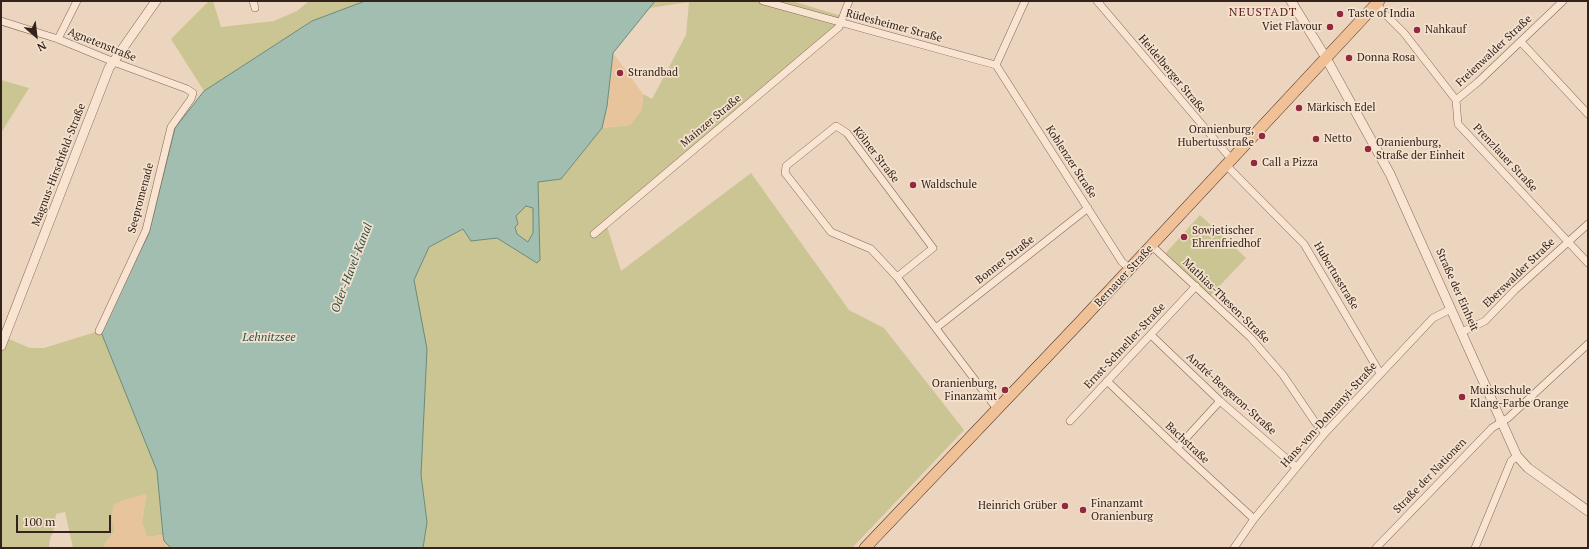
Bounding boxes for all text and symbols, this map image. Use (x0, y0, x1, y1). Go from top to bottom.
district label: NEUSTADT (1229, 6, 1297, 20)
street label: Rüdesheimer Straße (844, 7, 944, 45)
place label: Taste of India (1348, 7, 1415, 21)
marker: Taste of India (1335, 9, 1345, 19)
street label: Freienwalder Straße (1453, 12, 1535, 90)
north arrow (16, 16, 56, 56)
place label: Viet Flavour (1262, 20, 1322, 34)
marker: Viet Flavour (1325, 22, 1335, 32)
place label: Nahkauf (1425, 23, 1466, 37)
street label: Agnetenstraße (66, 25, 138, 65)
marker: Nahkauf (1412, 25, 1422, 35)
street label: Heidelberger Straße (1135, 32, 1209, 116)
text: N (35, 38, 49, 55)
place label: Donna Rosa (1357, 51, 1415, 65)
marker: Donna Rosa (1344, 53, 1354, 63)
place label: Strandbad (628, 66, 678, 80)
marker: Strandbad (615, 68, 625, 78)
street label: Mainzer Straße (678, 92, 744, 150)
place label: Märkisch Edel (1307, 101, 1376, 115)
street label: Magnus-Hirschfeld-Straße (29, 102, 89, 228)
marker: Märkisch Edel (1294, 103, 1304, 113)
street label: Prenzlauer Straße (1470, 121, 1540, 195)
street label: Koblenzer Straße (1043, 123, 1099, 201)
place label: Oranienburg, Hubertusstraße (1178, 123, 1254, 149)
street label: Kölner Straße (850, 124, 902, 186)
marker: Oranienburg, Hubertusstraße (1257, 131, 1267, 141)
place label: Netto (1324, 132, 1352, 146)
marker: Netto (1311, 134, 1321, 144)
place label: Oranienburg, Straße der Einheit (1376, 136, 1465, 162)
marker: Oranienburg, Straße der Einheit (1363, 144, 1373, 154)
place label: Call a Pizza (1262, 156, 1318, 170)
marker: Call a Pizza (1249, 158, 1259, 168)
street label: Seepromenade (125, 161, 157, 235)
place label: Waldschule (921, 178, 977, 192)
marker: Waldschule (908, 180, 918, 190)
water label: Oder-Havel-Kanal (328, 221, 376, 315)
place label: Sowjetischer Ehrenfriedhof (1192, 224, 1260, 250)
marker: Sowjetischer Ehrenfriedhof (1179, 232, 1189, 242)
street label: Bonner Straße (973, 233, 1037, 287)
street label: Eberswalder Straße (1480, 235, 1558, 311)
street label: Hubertusstraße (1311, 240, 1361, 312)
street label: Bernauer Straße (1092, 242, 1156, 310)
street label: Straße der Einheit (1433, 247, 1481, 333)
street label: Mathias-Thesen-Straße (1180, 256, 1272, 346)
street label: Ernst-Schneller-Straße (1082, 300, 1168, 392)
water label: Lehnitzsee (242, 331, 296, 345)
street label: André-Bergeron-Straße (1183, 350, 1279, 438)
street label: Hans-von-Dohnanyi-Straße (1278, 360, 1380, 470)
place label: Oranienburg, Finanzamt (932, 377, 997, 403)
place label: Muiskschule Klang-Farbe Orange (1470, 384, 1569, 410)
marker: Oranienburg, Finanzamt (1000, 385, 1010, 395)
marker: Muiskschule Klang-Farbe Orange (1457, 392, 1467, 402)
street label: Bachstraße (1162, 419, 1212, 467)
street label: Straße der Nationen (1391, 436, 1469, 516)
place label: Finanzamt Oranienburg (1091, 497, 1153, 523)
place label: Heinrich Grüber (978, 499, 1057, 513)
marker: Heinrich Grüber (1060, 501, 1070, 511)
marker: Finanzamt Oranienburg (1078, 505, 1088, 515)
scale bar (18, 507, 113, 533)
text: 100 m (23, 514, 55, 529)

